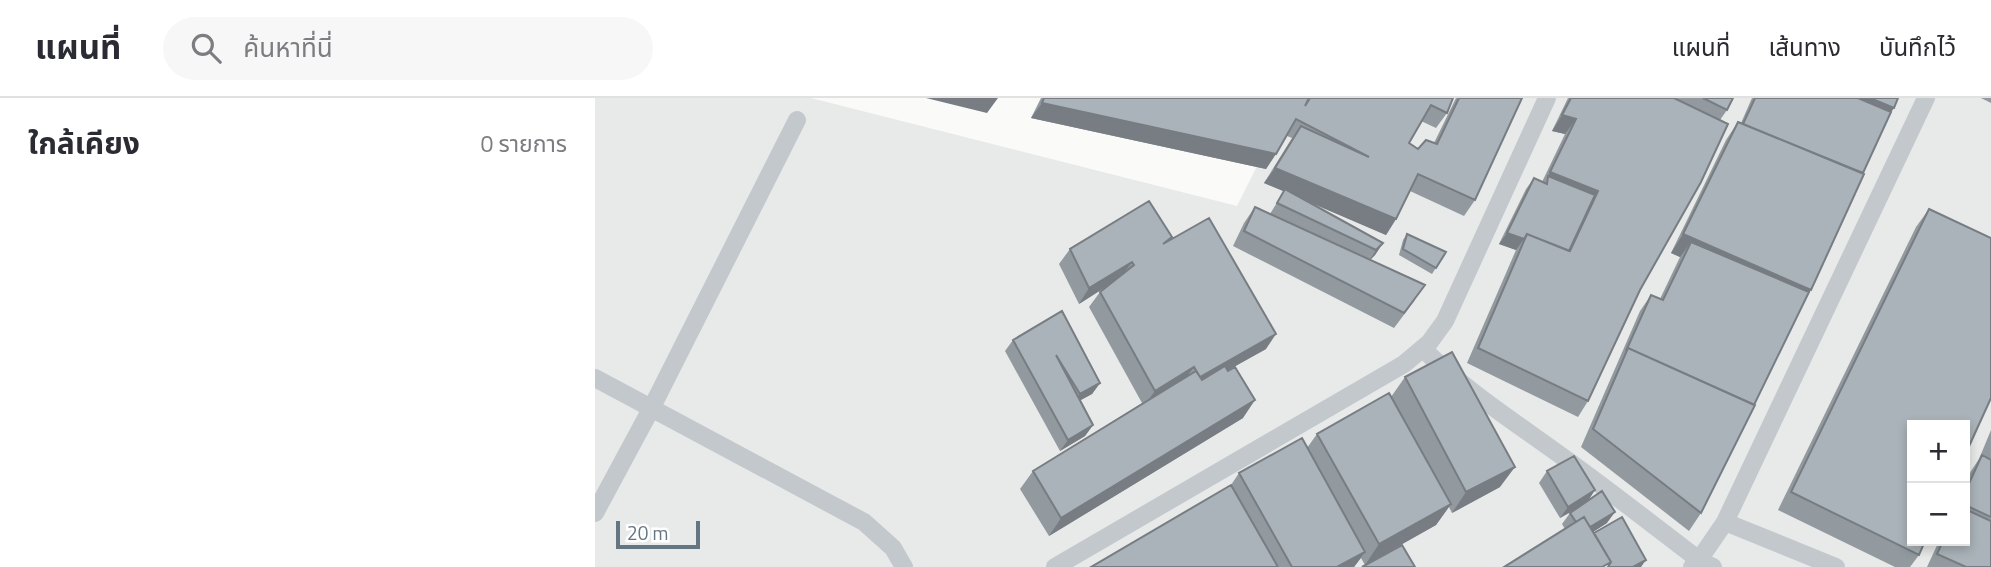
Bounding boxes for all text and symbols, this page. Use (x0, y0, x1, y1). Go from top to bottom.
search box (163, 17, 653, 80)
text: แผนที่ (35, 22, 121, 72)
text: ค้นหาที่นี่ (243, 28, 333, 67)
icon: search (187, 29, 225, 67)
text: แผนที่ (1672, 29, 1730, 65)
text: เส้นทาง (1768, 29, 1841, 65)
text: บันทึกไว้ (1879, 29, 1956, 65)
text: ใกล้เคียง (28, 120, 140, 166)
text: 0 รายการ (480, 126, 567, 161)
map controls (1907, 420, 1970, 546)
button: + (1907, 420, 1970, 483)
button: − (1907, 483, 1970, 546)
scale bar (616, 518, 700, 550)
text: 20 m (627, 518, 668, 547)

